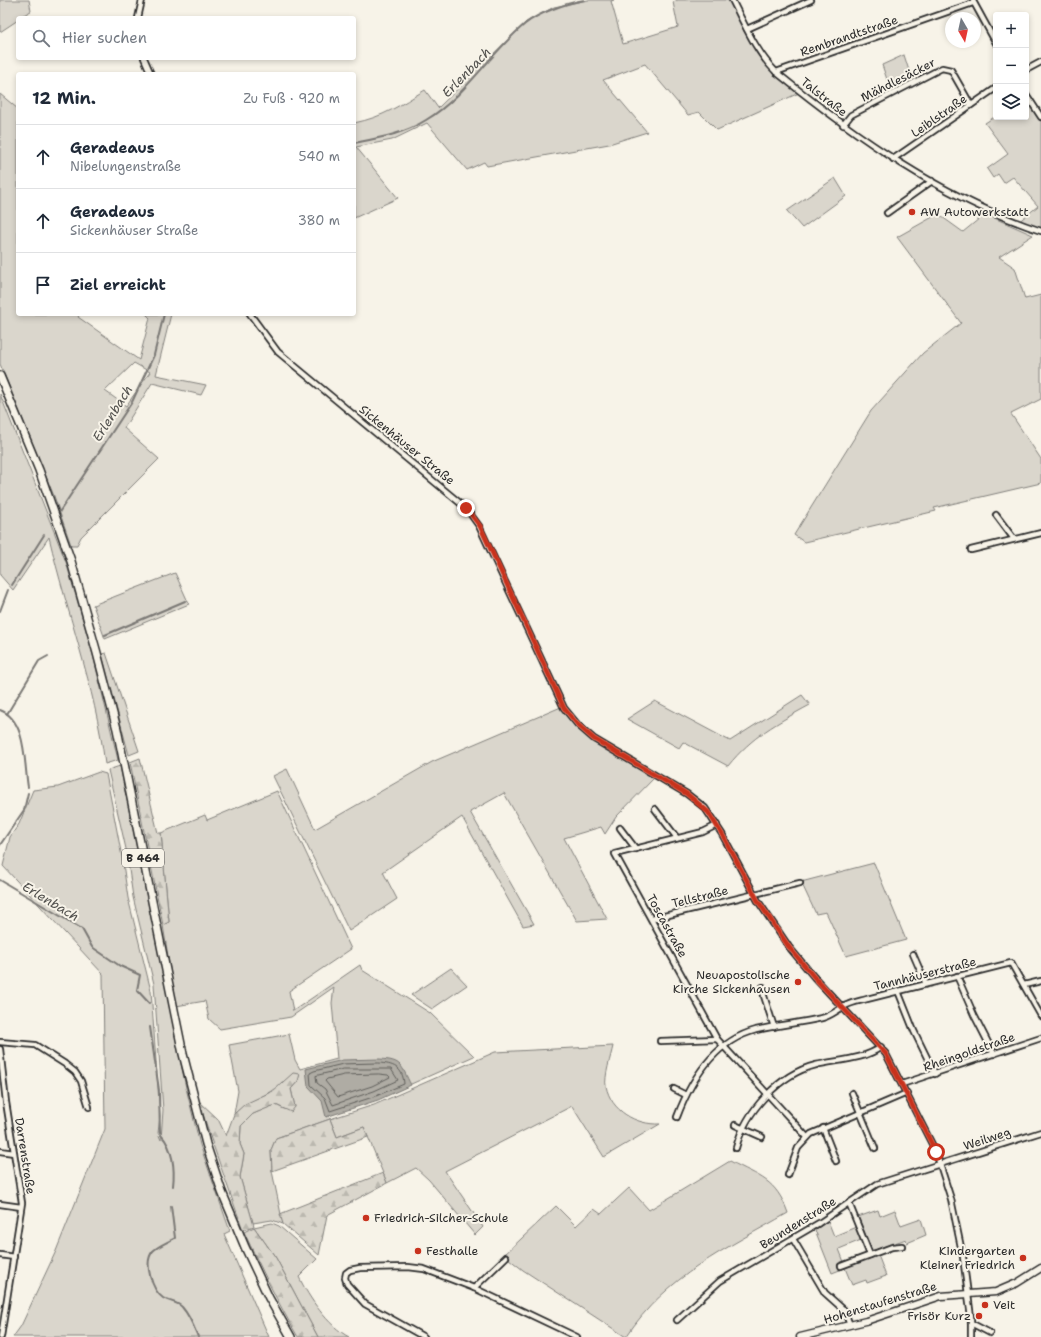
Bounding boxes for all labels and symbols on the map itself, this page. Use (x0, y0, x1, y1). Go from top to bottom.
street label: Rembrandtstraße (798, 12, 900, 60)
north arrow (945, 12, 981, 48)
water label: Erlenbach (438, 44, 495, 101)
street label: Mähdlesäcker (858, 54, 938, 106)
street label: Talstraße (797, 74, 851, 120)
street label: Leiblstraße (908, 91, 970, 141)
place label: AW Autowerkstatt (920, 204, 1029, 220)
marker: AW Autowerkstatt (907, 207, 917, 217)
water label: Erlenbach (88, 382, 136, 445)
street label: Sickenhäuser Straße (356, 402, 458, 489)
route end (457, 499, 475, 517)
road number: B 464 (122, 849, 164, 867)
water label: Erlenbach (19, 878, 82, 925)
street label: Tellstraße (670, 882, 730, 912)
street label: Toscastraße (643, 892, 691, 961)
street label: Tannhäuserstraße (872, 954, 978, 994)
place label: Neuapostolische Kirche Sickenhausen (673, 967, 790, 997)
marker: Neuapostolische Kirche Sickenhausen (793, 977, 803, 987)
street label: Rheingoldstraße (921, 1029, 1017, 1075)
street label: Darrenstraße (11, 1117, 39, 1195)
street label: Weilweg (961, 1124, 1013, 1154)
route start (927, 1143, 945, 1161)
street label: Beundenstraße (757, 1193, 839, 1253)
place label: Friedrich-Silcher-Schule (374, 1210, 509, 1226)
marker: Friedrich-Silcher-Schule (361, 1213, 371, 1223)
place label: Festhalle (426, 1243, 478, 1259)
place label: Kindergarten Kleiner Friedrich (920, 1243, 1015, 1273)
marker: Festhalle (413, 1246, 423, 1256)
marker: Kindergarten Kleiner Friedrich (1018, 1253, 1028, 1263)
street label: Hohenstaufenstraße (821, 1278, 939, 1328)
place label: Veit (993, 1297, 1015, 1313)
marker: Veit (980, 1300, 990, 1310)
place label: Frisör Kurz (907, 1308, 971, 1324)
marker: Frisör Kurz (974, 1311, 984, 1321)

